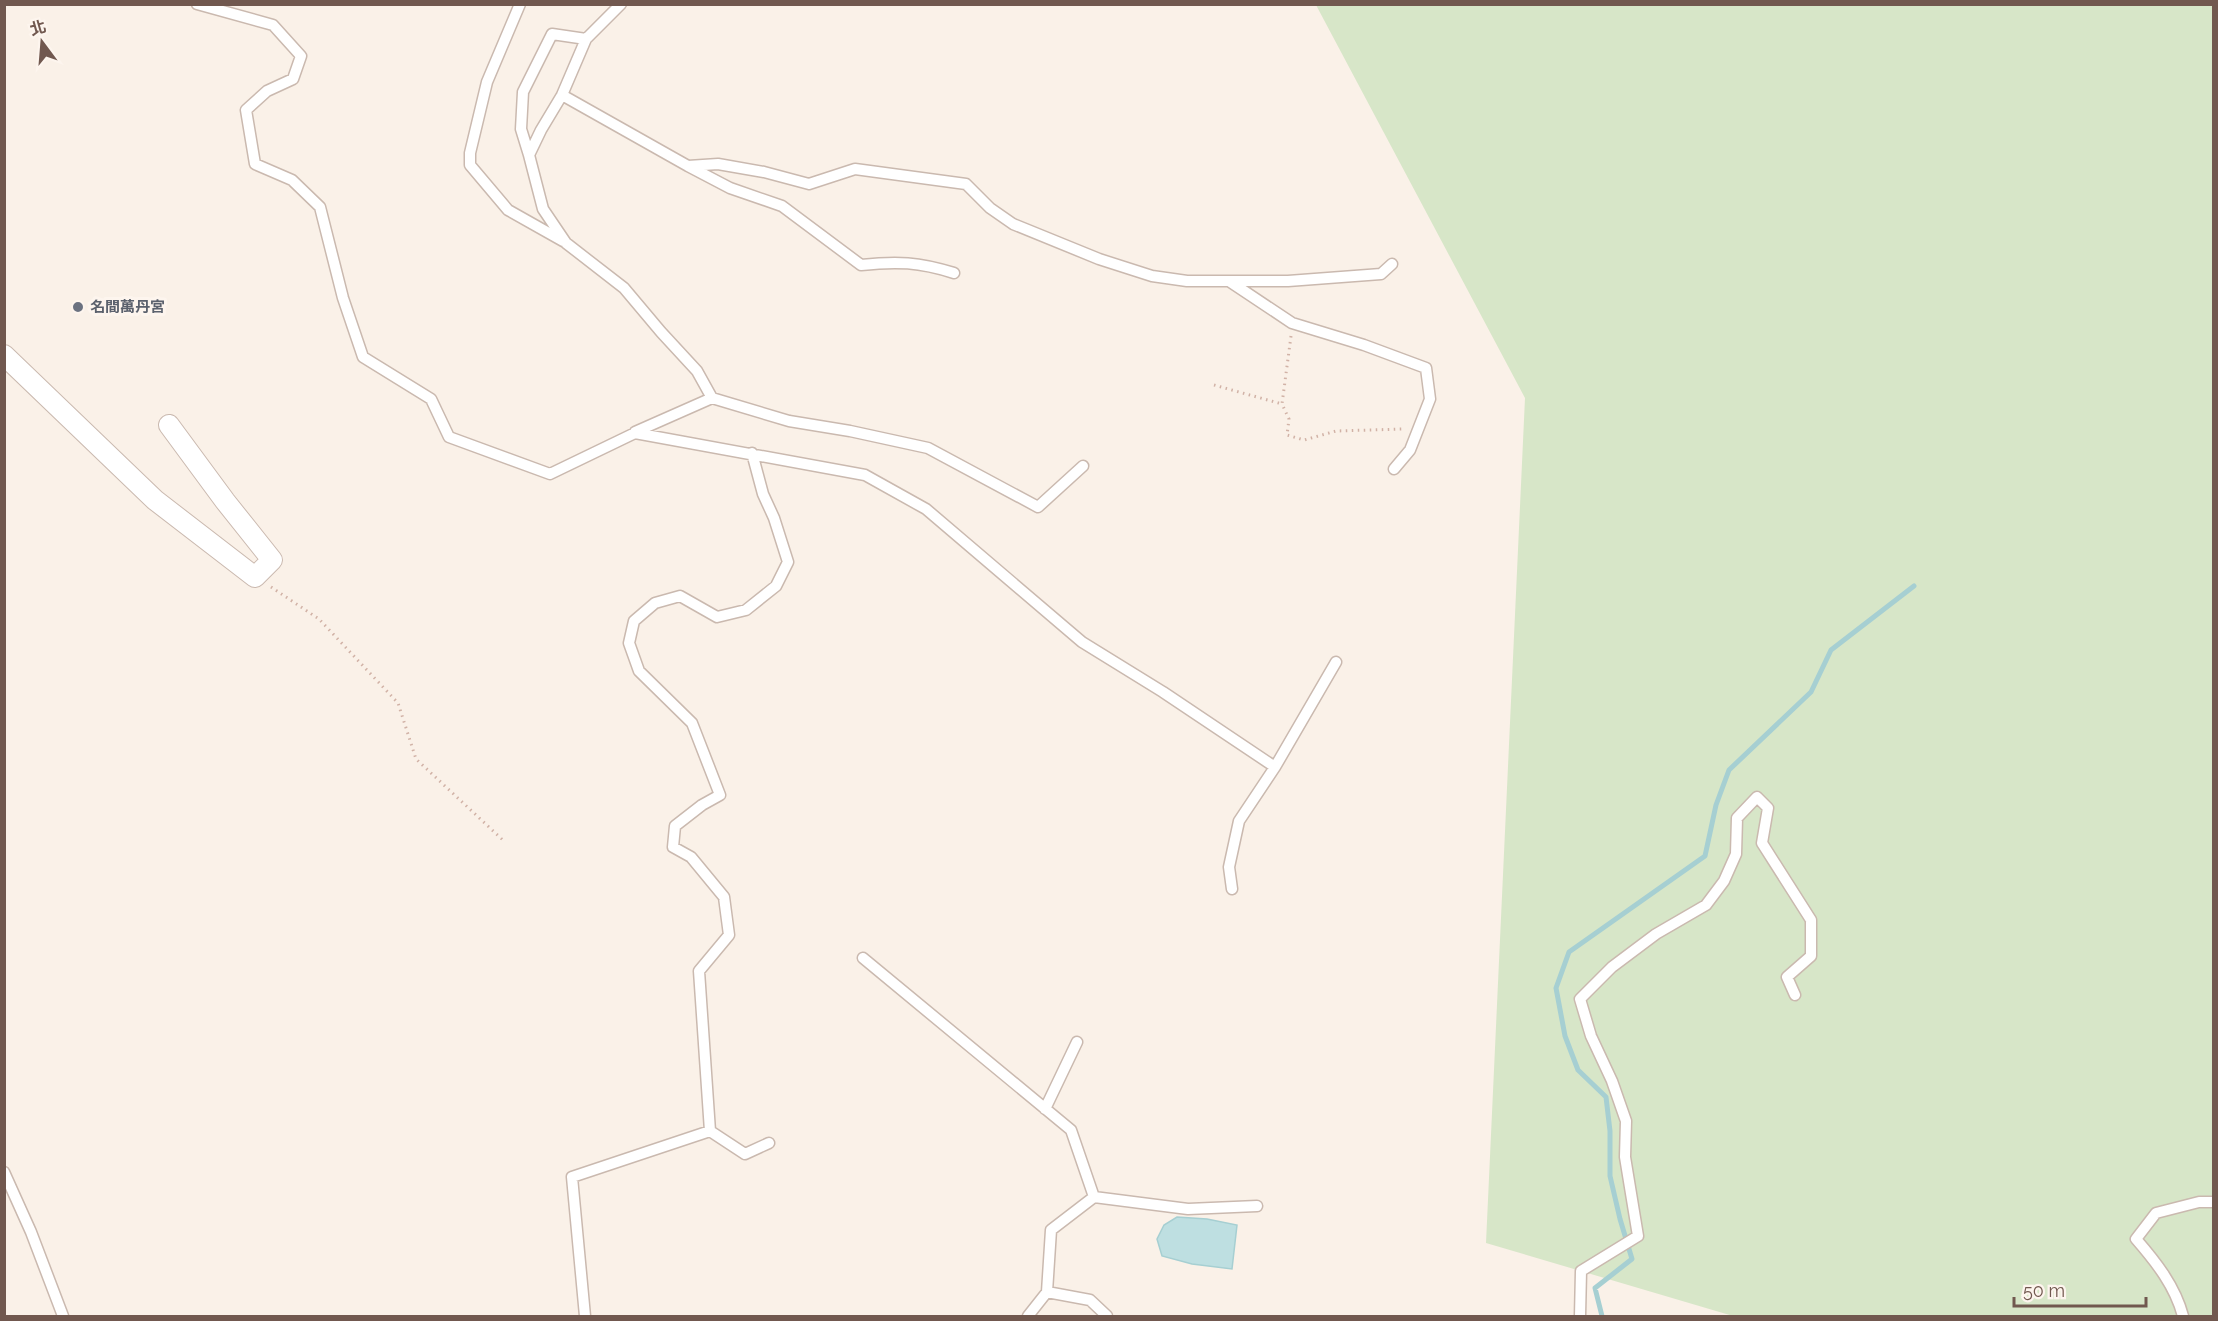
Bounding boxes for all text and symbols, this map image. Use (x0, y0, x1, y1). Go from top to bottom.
north arrow (12, 12, 72, 72)
text: 北 (28, 17, 48, 39)
place label: 名間萬丹宮 (90, 298, 165, 316)
marker: 名間萬丹宮 (71, 300, 85, 314)
scale bar (2014, 1270, 2146, 1308)
text: 50 m (2023, 1280, 2065, 1301)

